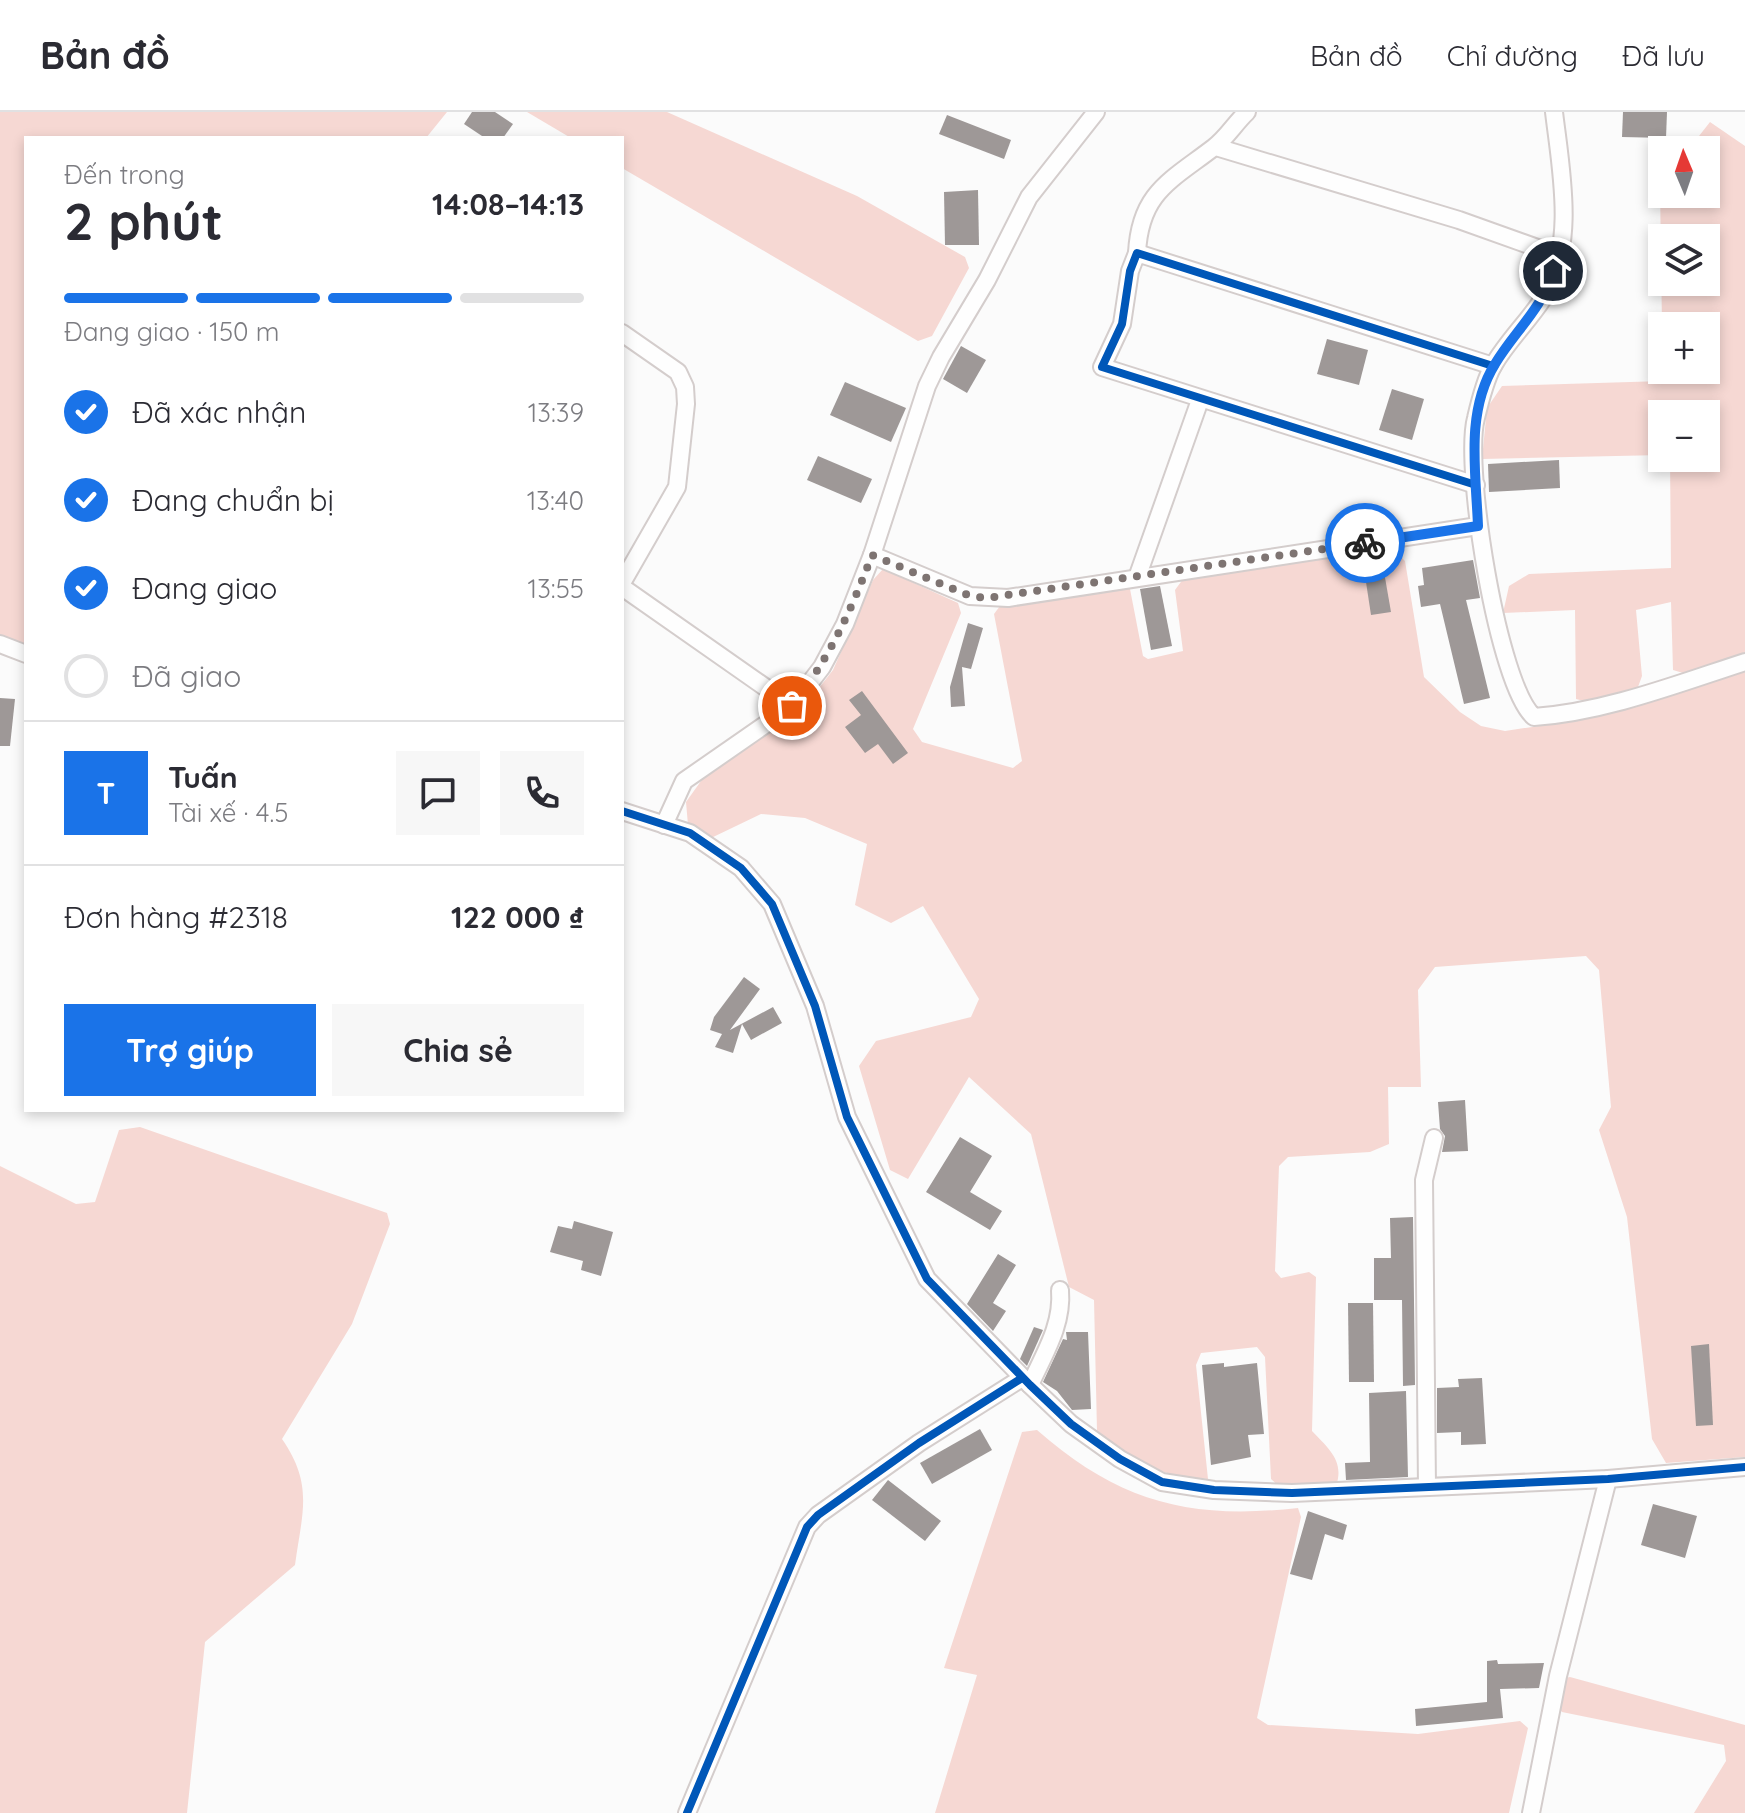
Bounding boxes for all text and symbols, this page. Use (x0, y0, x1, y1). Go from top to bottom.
text: Bản đồ (40, 31, 170, 79)
text: Bản đồ (1310, 38, 1403, 73)
text: Chỉ đường (1447, 38, 1578, 73)
text: Đã lưu (1622, 38, 1705, 73)
north arrow (1648, 136, 1720, 208)
map controls (1648, 136, 1720, 472)
text: Đến trong (64, 158, 185, 191)
text: 14:08–14:13 (432, 185, 584, 223)
text: 2 phút (64, 188, 223, 253)
button: layers (1648, 224, 1720, 296)
pin (1519, 237, 1587, 305)
icon: home (1531, 249, 1575, 293)
button: + (1648, 312, 1720, 384)
text: Đang giao · 150 m (64, 315, 279, 348)
icon: check (64, 390, 108, 434)
text: Đã xác nhận (132, 393, 306, 431)
text: 13:39 (528, 396, 584, 429)
button: − (1648, 400, 1720, 472)
icon: check (64, 478, 108, 522)
text: Đang chuẩn bị (132, 481, 334, 519)
text: 13:40 (527, 484, 584, 517)
courier (1325, 503, 1405, 583)
icon: bike (1343, 521, 1387, 565)
icon: check (64, 566, 108, 610)
text: Đang giao (132, 569, 277, 607)
text: 13:55 (528, 572, 584, 605)
text: Đã giao (132, 657, 241, 695)
pin (758, 672, 826, 740)
icon: bag (770, 684, 814, 728)
button: chat (396, 751, 480, 835)
button: phone (500, 751, 584, 835)
text: Tuấn (168, 758, 238, 796)
text: T (97, 774, 115, 812)
text: Tài xế · 4.5 (168, 796, 288, 829)
text: Đơn hàng #2318 (64, 898, 288, 936)
text: 122 000 ₫ (451, 898, 584, 936)
button: Trợ giúp (64, 1004, 316, 1096)
button: Chia sẻ (332, 1004, 584, 1096)

